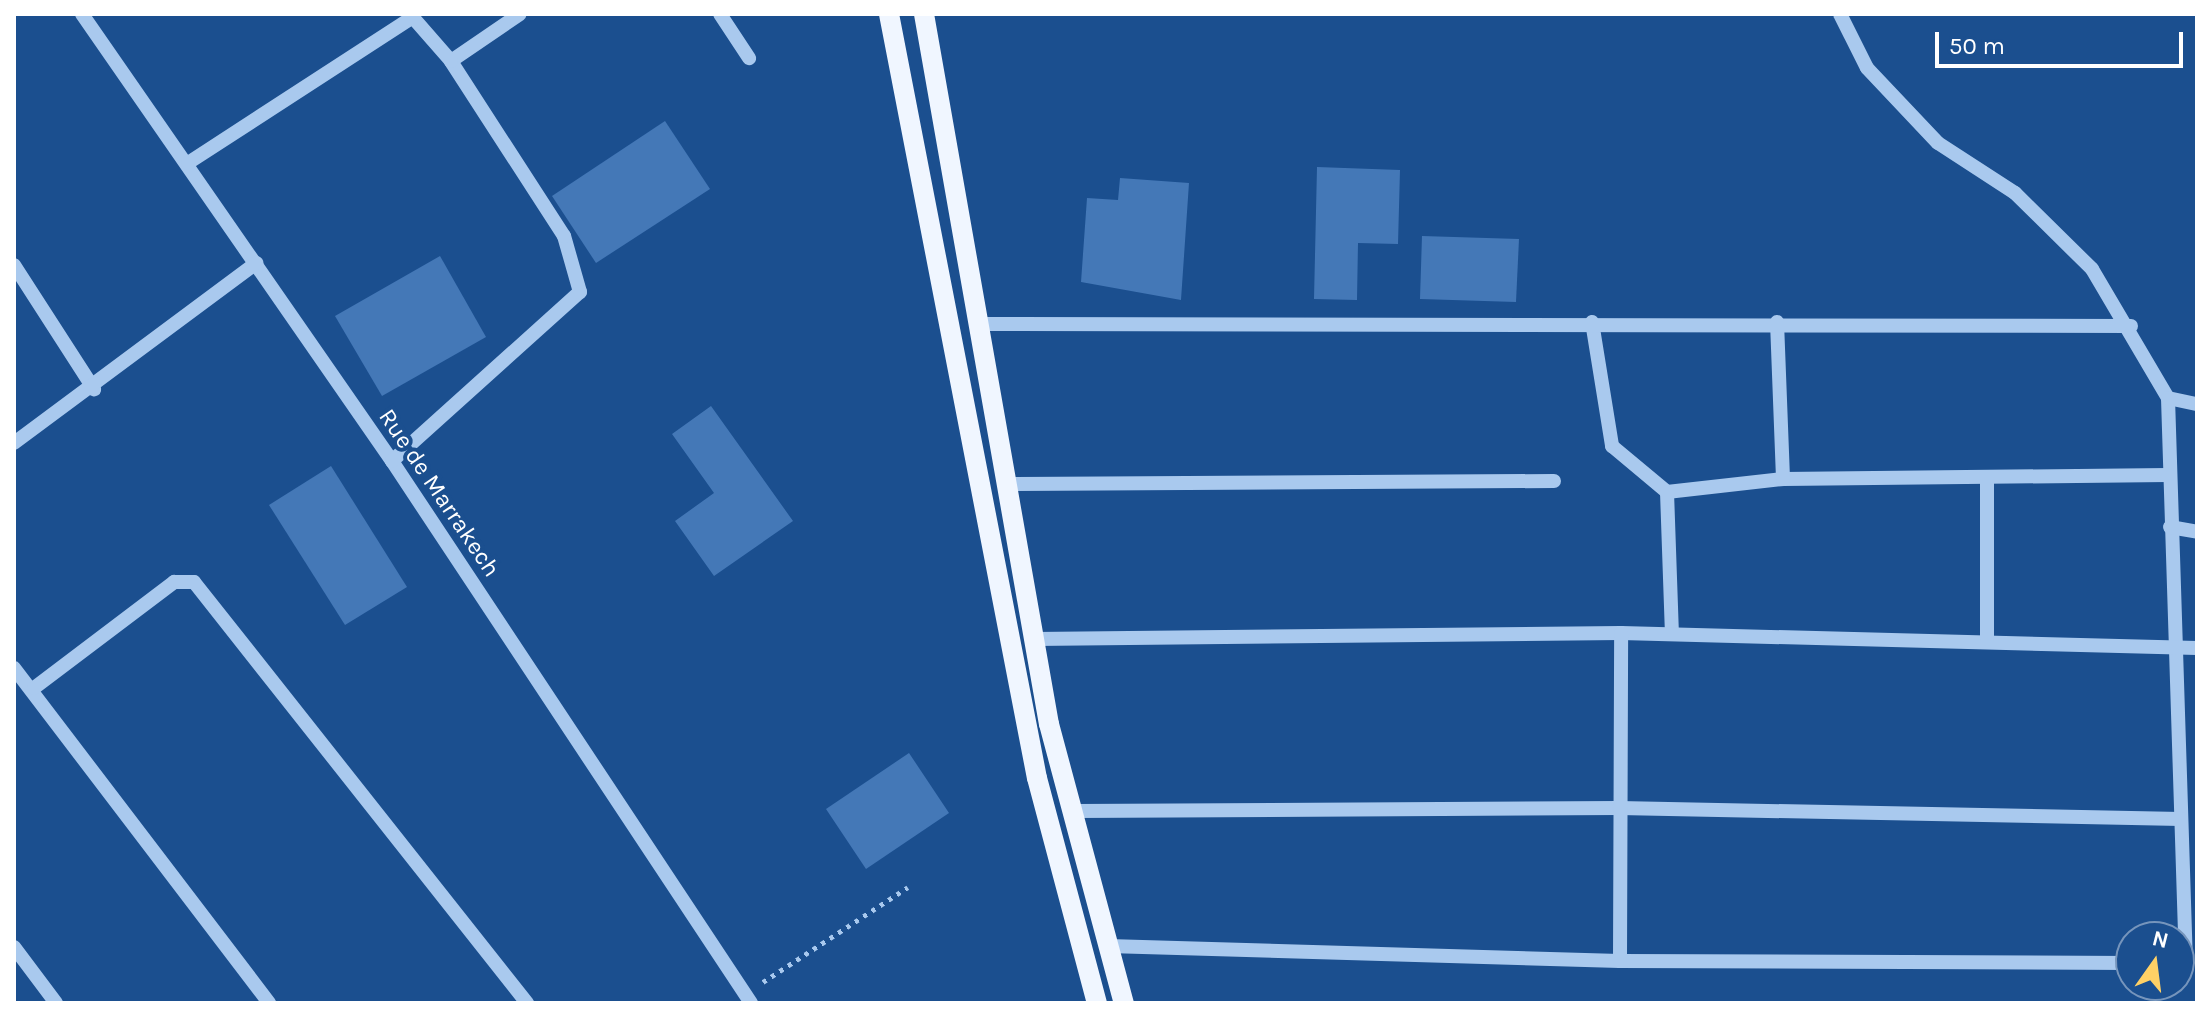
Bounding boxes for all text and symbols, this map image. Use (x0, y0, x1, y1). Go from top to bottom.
scale bar (1939, 16, 2187, 66)
text: 50 m (1949, 32, 2005, 60)
street label: Rue de Marrakech (372, 404, 506, 582)
north arrow (2115, 921, 2195, 1001)
text: N (2150, 925, 2171, 954)

